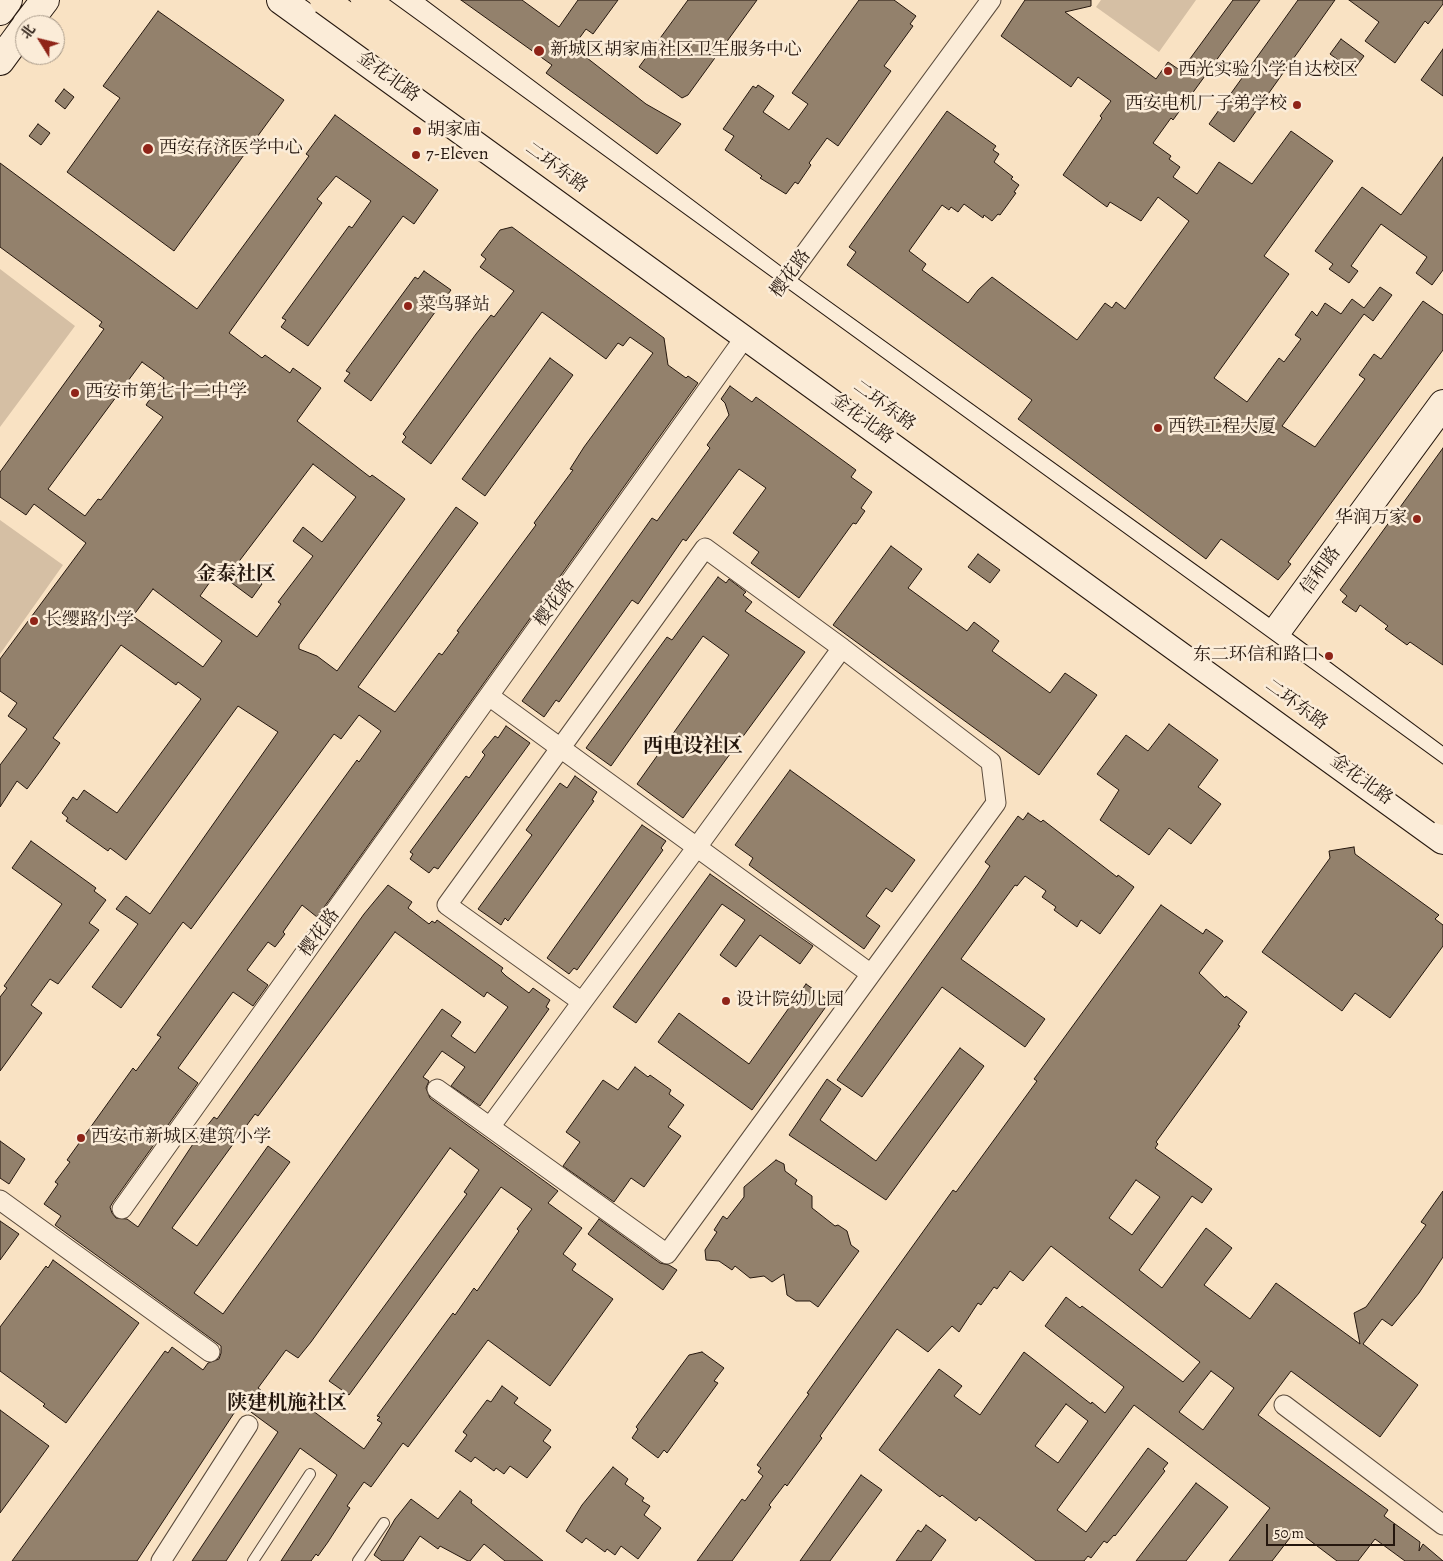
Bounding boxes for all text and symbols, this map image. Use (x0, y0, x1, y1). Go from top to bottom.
north arrow (15, 15, 65, 65)
text: 北 (16, 20, 40, 43)
place label: 新城区胡家庙社区卫生服务中心 (550, 40, 802, 62)
marker: 新城区胡家庙社区卫生服务中心 (532, 44, 546, 58)
street label: 金花北路 (353, 47, 423, 107)
place label: 西光实验小学自达校区 (1178, 60, 1358, 82)
marker: 西光实验小学自达校区 (1162, 65, 1174, 77)
place label: 西安电机厂子弟学校 (1125, 94, 1287, 116)
marker: 西安电机厂子弟学校 (1291, 99, 1303, 111)
place label: 胡家庙 (427, 120, 481, 142)
marker: 胡家庙 (411, 125, 423, 137)
place label: 西安存济医学中心 (159, 138, 303, 160)
street label: 二环东路 (521, 138, 591, 198)
marker: 西安存济医学中心 (141, 142, 155, 156)
place label: 7-Eleven (426, 144, 489, 166)
marker: 7-Eleven (410, 149, 422, 161)
street label: 樱花路 (766, 246, 816, 302)
place label: 菜鸟驿站 (418, 295, 490, 317)
marker: 菜鸟驿站 (402, 300, 414, 312)
street label: 二环东路 (849, 376, 919, 436)
place label: 西安市第七十二中学 (85, 382, 247, 404)
marker: 西安市第七十二中学 (69, 387, 81, 399)
street label: 金花北路 (827, 389, 897, 449)
place label: 西铁工程大厦 (1168, 417, 1276, 439)
marker: 西铁工程大厦 (1152, 422, 1164, 434)
place label: 华润万家 (1335, 508, 1407, 530)
marker: 华润万家 (1411, 513, 1423, 525)
street label: 信和路 (1296, 543, 1346, 599)
district label: 金泰社区 (196, 563, 276, 587)
street label: 樱花路 (530, 575, 580, 631)
place label: 长缨路小学 (44, 610, 134, 632)
marker: 长缨路小学 (28, 615, 40, 627)
place label: 东二环信和路口 (1193, 645, 1319, 667)
marker: 东二环信和路口 (1323, 650, 1335, 662)
street label: 二环东路 (1261, 675, 1331, 735)
district label: 西电设社区 (643, 735, 743, 759)
street label: 金花北路 (1326, 750, 1396, 810)
street label: 樱花路 (295, 905, 345, 961)
place label: 设计院幼儿园 (736, 990, 844, 1012)
marker: 设计院幼儿园 (720, 995, 732, 1007)
place label: 西安市新城区建筑小学 (91, 1127, 271, 1149)
marker: 西安市新城区建筑小学 (75, 1132, 87, 1144)
district label: 陕建机施社区 (227, 1392, 347, 1416)
scale bar (1268, 1514, 1397, 1546)
text: 50 m (1274, 1523, 1304, 1543)

